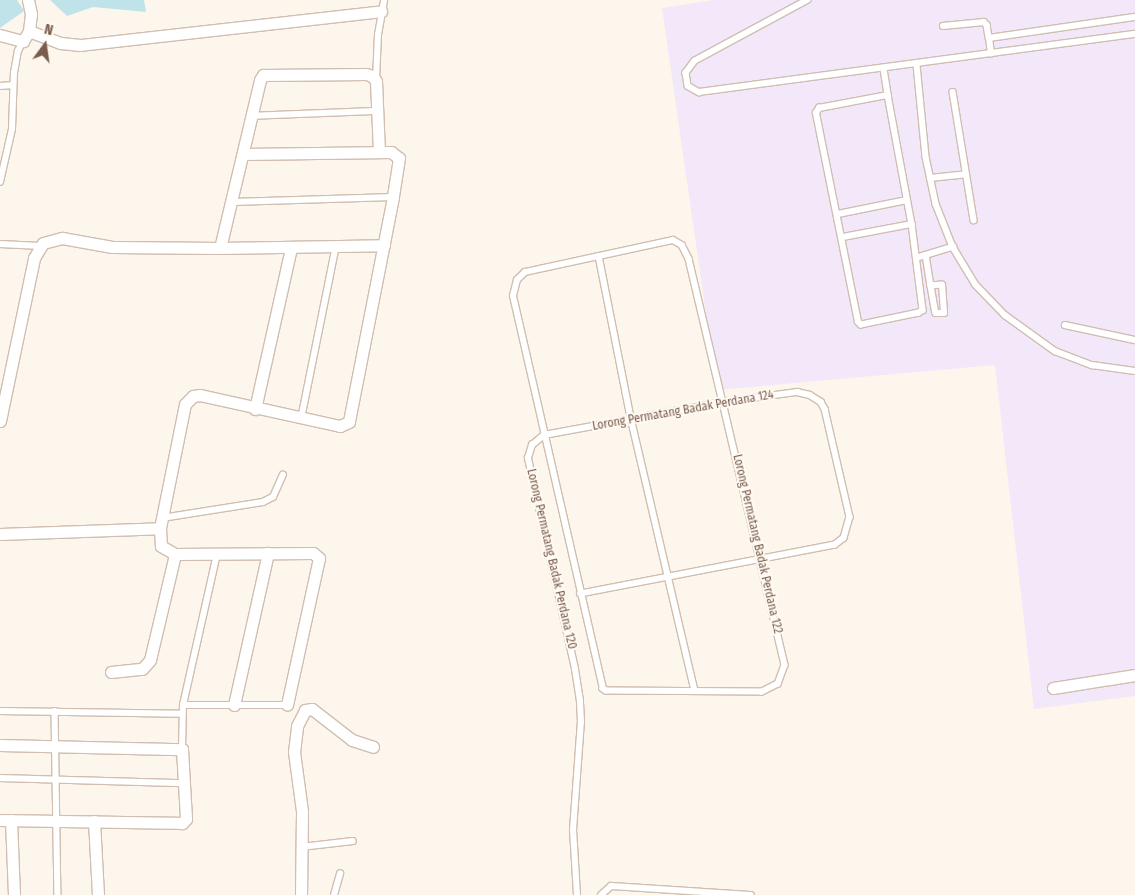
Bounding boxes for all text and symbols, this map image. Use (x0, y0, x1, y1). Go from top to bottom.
north arrow (20, 20, 70, 70)
text: N (43, 21, 55, 39)
street label: Lorong Permatang Badak Perdana 124 (591, 388, 775, 434)
street label: Lorong Permatang Badak Perdana 122 (729, 453, 785, 635)
street label: Lorong Permatang Badak Perdana 120 (523, 468, 579, 650)

